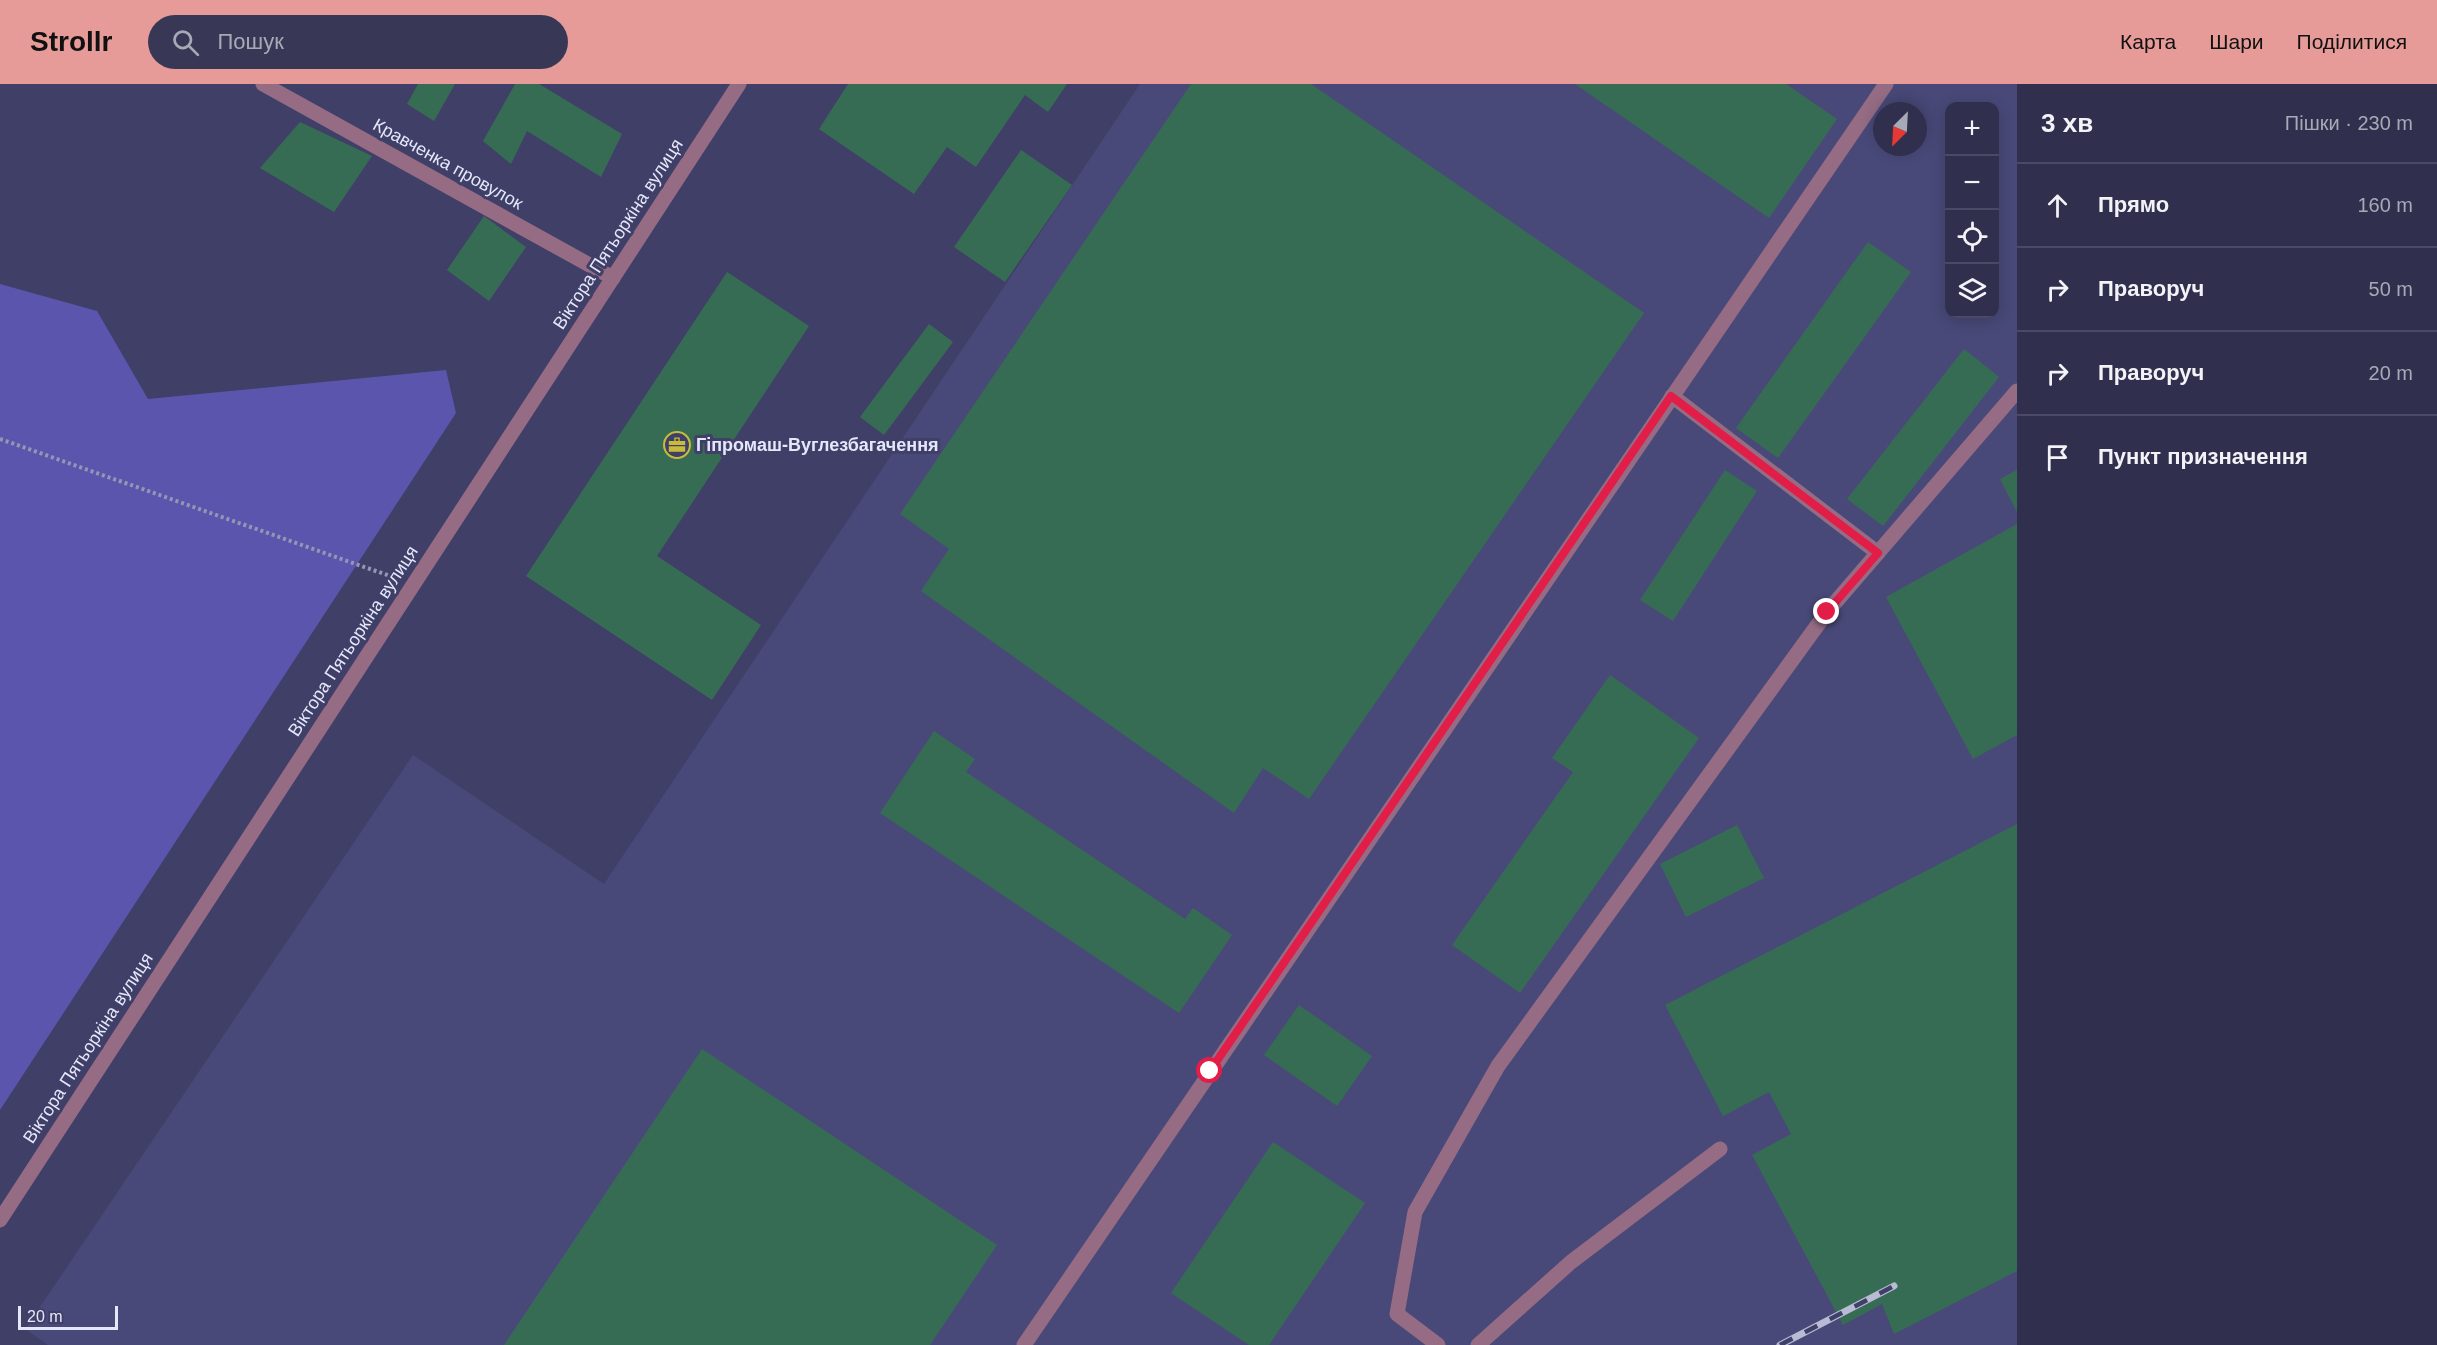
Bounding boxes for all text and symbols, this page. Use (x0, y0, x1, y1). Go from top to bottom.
search box (148, 15, 568, 69)
text: Strollr (30, 26, 112, 57)
icon: search (169, 26, 202, 59)
text: Пошук (217, 29, 284, 54)
text: Карта (2120, 30, 2176, 53)
text: Шари (2209, 30, 2264, 53)
text: Поділитися (2297, 30, 2407, 53)
north arrow (1873, 102, 1927, 156)
map controls (1945, 102, 1999, 318)
button: + (1945, 102, 1999, 156)
text: 3 хв (2041, 108, 2093, 138)
text: Пішки · 230 m (2285, 112, 2413, 134)
street label: Кравченка провулок (370, 115, 526, 214)
street label: Віктора Пятьоркіна вулиця (549, 135, 687, 333)
button: − (1945, 156, 1999, 210)
icon: ahead (2041, 189, 2074, 222)
text: Прямо (2098, 192, 2169, 217)
text: 160 m (2357, 194, 2413, 216)
button: locate (1945, 210, 1999, 264)
button: layers (1945, 264, 1999, 318)
icon: right (2041, 273, 2074, 306)
text: Праворуч (2098, 276, 2204, 301)
text: 50 m (2369, 278, 2413, 300)
icon: right (2041, 357, 2074, 390)
text: Праворуч (2098, 360, 2204, 385)
text: 20 m (2369, 362, 2413, 384)
office icon: Гіпромаш-Вуглезбагачення (662, 430, 692, 460)
place label: Гіпромаш-Вуглезбагачення (696, 435, 939, 455)
icon: arrive (2041, 441, 2074, 474)
text: Пункт призначення (2098, 444, 2308, 469)
street label: Віктора Пятьоркіна вулиця (284, 542, 422, 740)
route end (1813, 598, 1839, 624)
street label: Віктора Пятьоркіна вулиця (19, 949, 157, 1147)
route start (1196, 1057, 1222, 1083)
scale bar (18, 1303, 118, 1330)
text: 20 m (27, 1308, 63, 1325)

